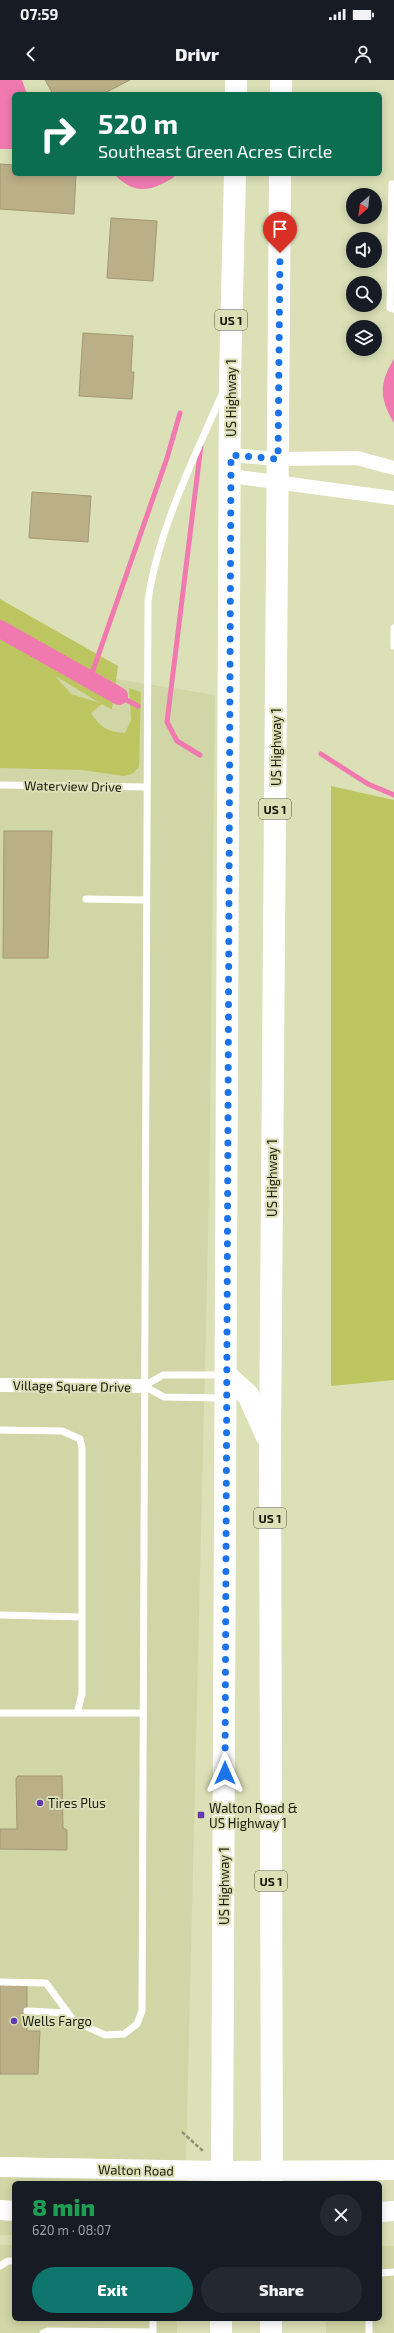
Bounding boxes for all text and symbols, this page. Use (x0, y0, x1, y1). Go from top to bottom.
text: 07:59 (20, 5, 58, 23)
icon: back (20, 43, 42, 65)
text: Drivr (175, 43, 219, 65)
icon: person (352, 43, 374, 65)
text: 520 m (98, 106, 178, 140)
icon: right (32, 108, 84, 160)
text: Southeast Green Acres Circle (98, 140, 332, 162)
north arrow (346, 188, 382, 224)
map controls (346, 188, 382, 356)
pin (263, 212, 297, 253)
icon: arrive (269, 218, 291, 240)
button: sound (346, 232, 382, 268)
button: search (346, 276, 382, 312)
road number: US 1 (215, 310, 247, 330)
button: layers (346, 320, 382, 356)
street label: US Highway 1 (223, 359, 239, 437)
street label: US Highway 1 (268, 708, 284, 786)
street label: Waterview Drive (24, 777, 122, 795)
road number: US 1 (259, 799, 291, 819)
street label: US Highway 1 (264, 1139, 280, 1217)
street label: Village Square Drive (13, 1377, 131, 1395)
road number: US 1 (254, 1508, 286, 1528)
position arrow (204, 1752, 246, 1794)
place label: Tires Plus (48, 1795, 106, 1811)
marker: Tires Plus (35, 1798, 45, 1808)
place label: Walton Road & US Highway 1 (209, 1800, 298, 1831)
marker: Walton Road & US Highway 1 (196, 1810, 206, 1820)
street label: US Highway 1 (216, 1847, 232, 1925)
road number: US 1 (255, 1871, 287, 1891)
place label: Wells Fargo (22, 2013, 92, 2029)
marker: Wells Fargo (9, 2016, 19, 2026)
street label: Walton Road (98, 2161, 174, 2179)
text: 8 min (32, 2192, 95, 2221)
button: close (320, 2194, 362, 2236)
text: 620 m · 08:07 (32, 2222, 111, 2238)
button: Exit (32, 2267, 193, 2313)
button: Share (201, 2267, 362, 2313)

